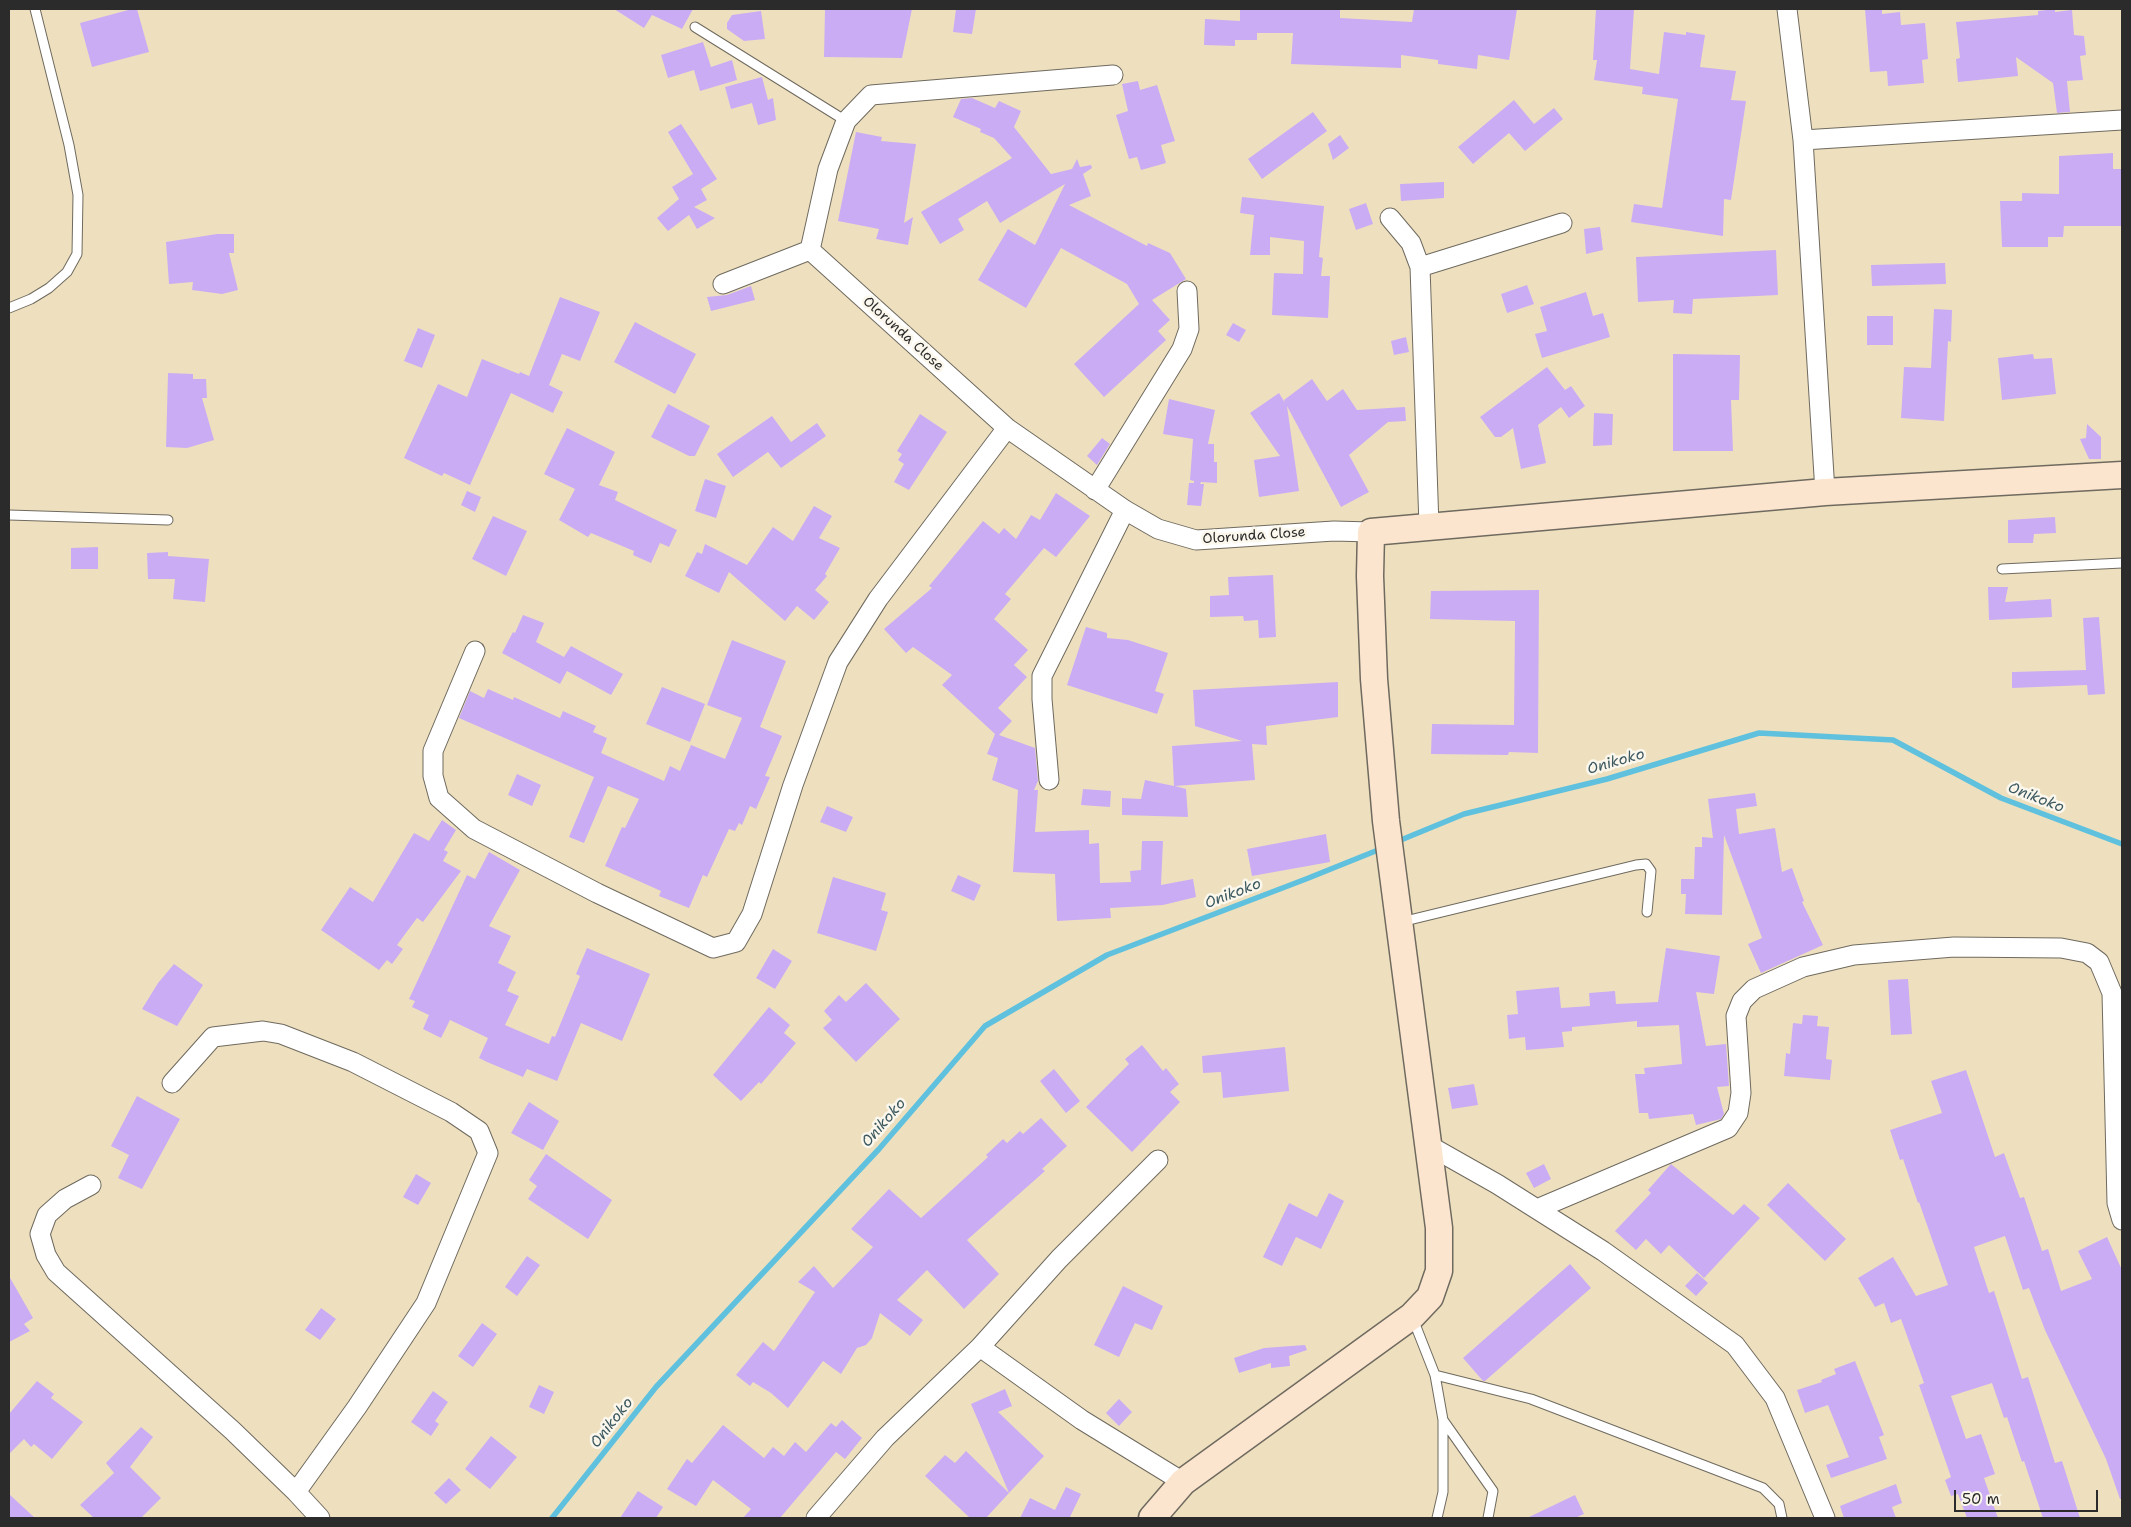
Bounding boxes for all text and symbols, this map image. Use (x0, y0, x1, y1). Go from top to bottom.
street label: Olorunda Close (859, 293, 947, 375)
street label: Olorunda Close (1202, 524, 1306, 548)
water label: Onikoko (1585, 745, 1647, 779)
water label: Onikoko (2005, 779, 2067, 817)
water label: Onikoko (1202, 875, 1264, 913)
water label: Onikoko (858, 1095, 910, 1151)
water label: Onikoko (587, 1394, 637, 1452)
scale bar (1956, 1480, 2100, 1512)
text: 50 m (1962, 1489, 2000, 1509)

